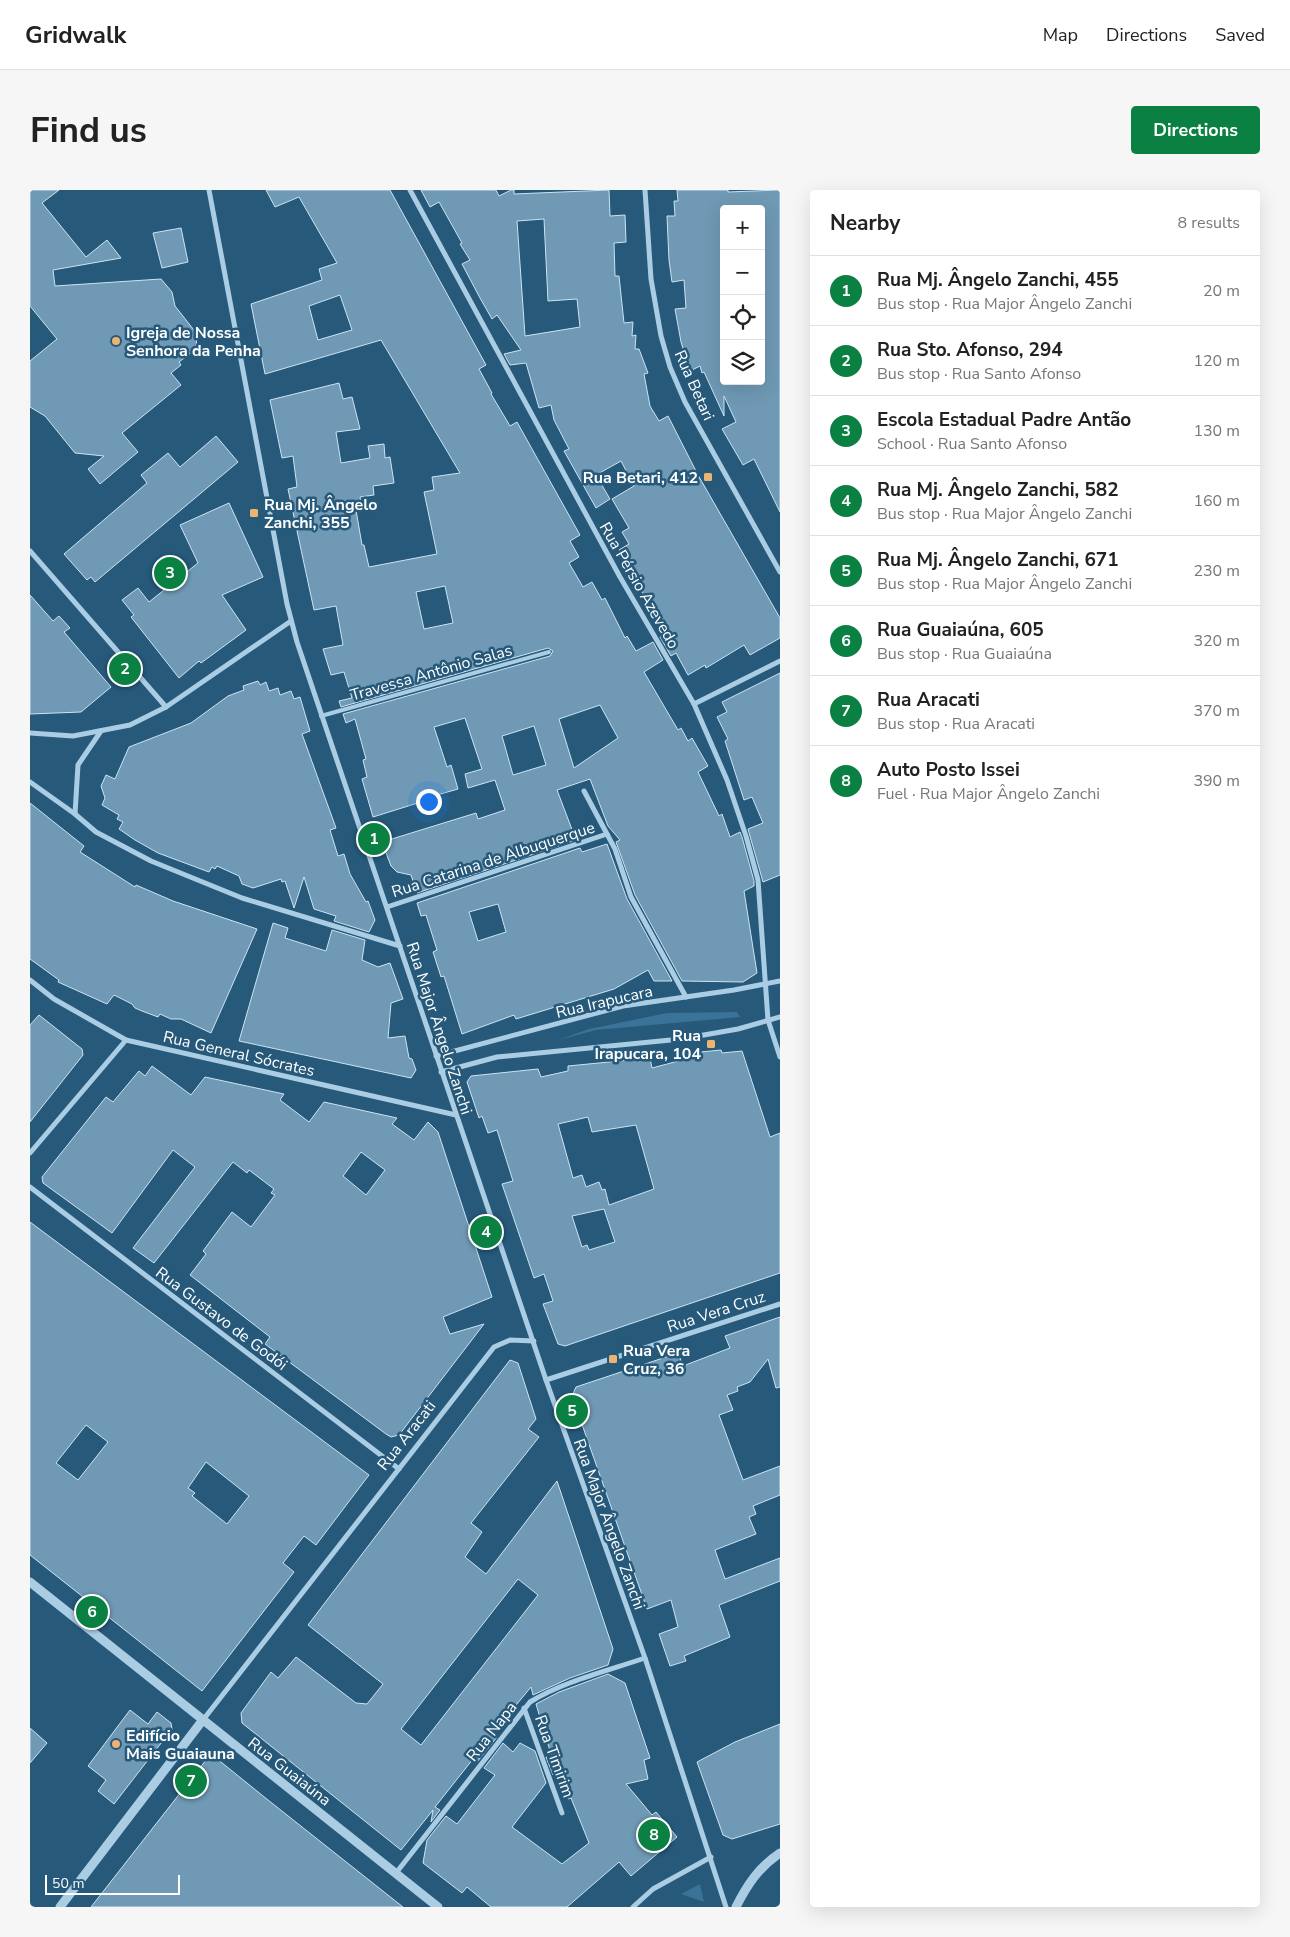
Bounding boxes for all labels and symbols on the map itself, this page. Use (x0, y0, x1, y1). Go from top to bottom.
place label: Igreja de Nossa Senhora da Penha (126, 322, 261, 362)
marker: Igreja de Nossa Senhora da Penha (110, 335, 122, 347)
street label: Rua Betari (669, 347, 719, 424)
place label: Rua Betari, 412 (583, 467, 698, 489)
marker: Rua Betari, 412 (702, 471, 714, 483)
place label: Rua Mj. Ângelo Zanchi, 355 (264, 494, 377, 534)
marker: Rua Mj. Ângelo Zanchi, 355 (248, 507, 260, 519)
street label: Rua Pérsio Azevedo (594, 518, 684, 653)
pin: 3 (154, 554, 186, 592)
street label: Travessa Antônio Salas (348, 639, 515, 707)
pin: 2 (109, 650, 141, 688)
your location (416, 789, 442, 815)
street label: Rua Catarina de Albuquerque (389, 817, 598, 903)
pin: 1 (358, 820, 390, 858)
street label: Rua Major Ângelo Zanchi (401, 939, 477, 1117)
street label: Rua Irapucara (554, 980, 655, 1024)
place label: Rua Irapucara, 104 (594, 1025, 701, 1065)
street label: Rua General Sócrates (161, 1026, 317, 1082)
marker: Rua Irapucara, 104 (705, 1038, 717, 1050)
pin: 4 (470, 1213, 502, 1251)
street label: Rua Gustavo de Godói (151, 1262, 292, 1376)
street label: Rua Vera Cruz (664, 1286, 768, 1338)
place label: Rua Vera Cruz, 36 (623, 1340, 690, 1380)
marker: Rua Vera Cruz, 36 (607, 1353, 619, 1365)
pin: 5 (556, 1392, 588, 1430)
street label: Rua Aracati (373, 1396, 441, 1475)
street label: Rua Major Ângelo Zanchi (568, 1436, 650, 1613)
pin: 6 (76, 1593, 108, 1631)
street label: Rua Napa (461, 1697, 522, 1766)
street label: Rua Timirim (529, 1712, 579, 1801)
place label: Edifício Mais Guaiauna (126, 1725, 235, 1765)
street label: Rua Guaiaúna (243, 1732, 336, 1811)
marker: Edifício Mais Guaiauna (110, 1738, 122, 1750)
pin: 7 (175, 1762, 207, 1800)
pin: 8 (638, 1816, 670, 1854)
scale bar (45, 1872, 180, 1895)

